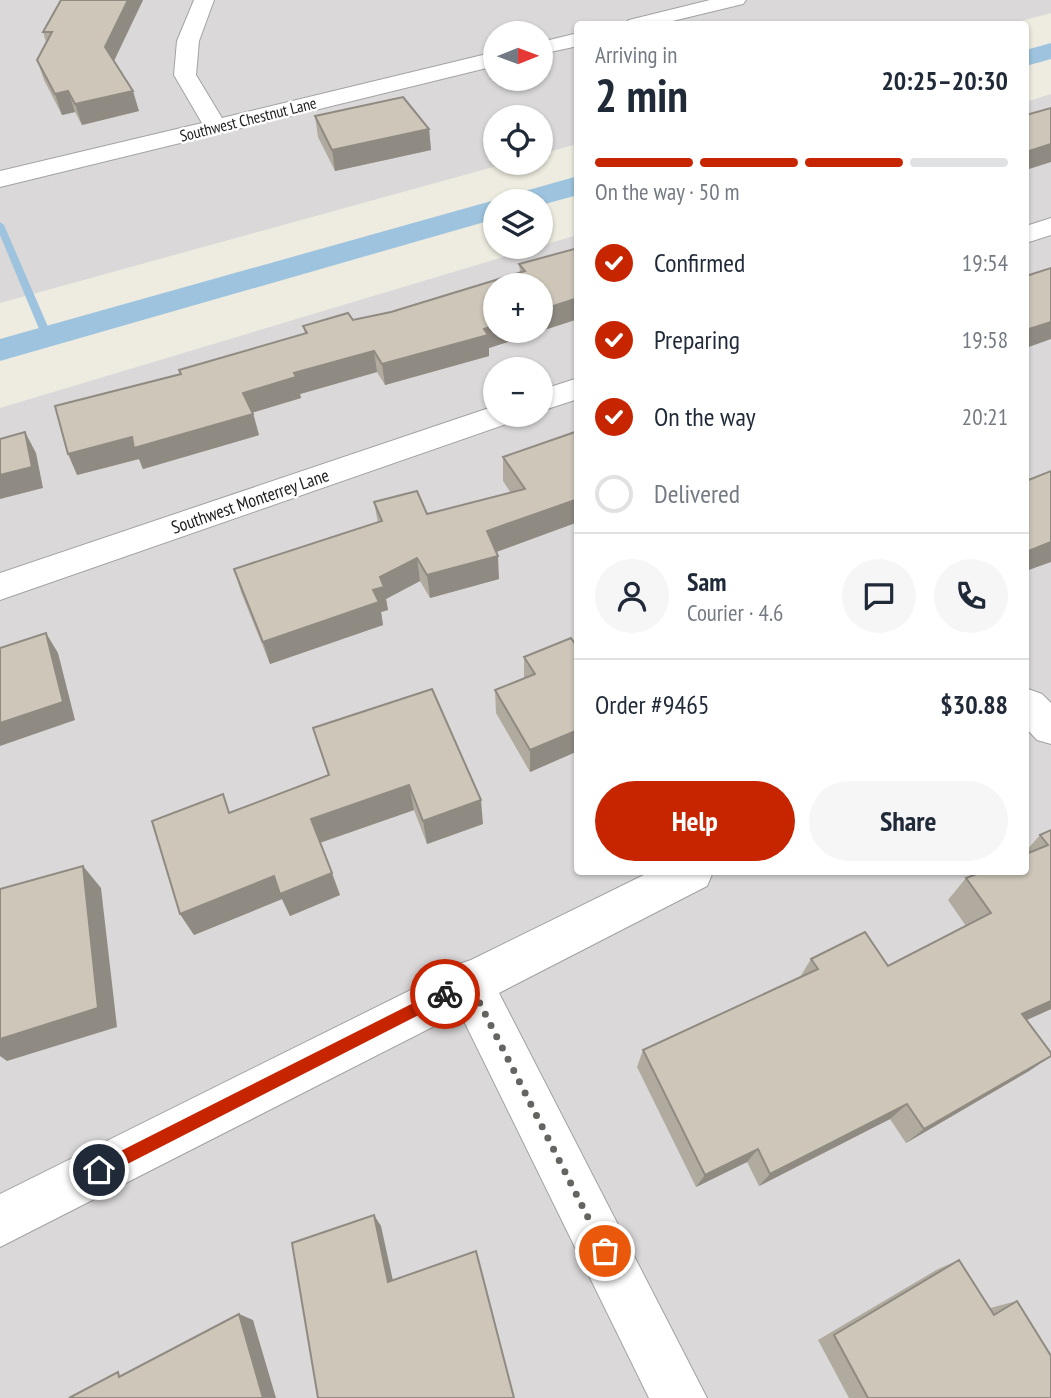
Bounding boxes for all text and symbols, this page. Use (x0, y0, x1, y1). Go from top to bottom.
north arrow (483, 21, 553, 91)
map controls (483, 21, 553, 427)
text: Arriving in (595, 40, 677, 69)
text: 20:25–20:30 (881, 64, 1008, 97)
text: 2 min (595, 65, 688, 125)
street label: Southwest Chestnut Lane (178, 92, 318, 146)
button: locate (483, 105, 553, 175)
text: On the way · 50 m (595, 177, 739, 206)
button: layers (483, 189, 553, 259)
icon: check (595, 244, 633, 282)
text: Confirmed (654, 246, 745, 279)
text: 19:54 (962, 248, 1008, 277)
button: + (483, 273, 553, 343)
icon: check (595, 321, 633, 359)
text: Preparing (654, 323, 740, 356)
text: 19:58 (962, 325, 1008, 354)
button: − (483, 357, 553, 427)
icon: check (595, 398, 633, 436)
text: On the way (654, 400, 756, 433)
text: 20:21 (962, 402, 1008, 431)
street label: Southwest Monterrey Lane (168, 463, 332, 539)
text: Delivered (654, 477, 740, 510)
button: person (595, 559, 669, 633)
button: chat (842, 559, 916, 633)
button: phone (934, 559, 1008, 633)
text: Sam (687, 565, 726, 598)
text: Courier · 4.6 (687, 598, 783, 627)
text: Order #9465 (595, 688, 710, 721)
text: $30.88 (940, 688, 1008, 721)
button: Help (595, 781, 795, 861)
button: Share (809, 781, 1008, 861)
courier (410, 959, 480, 1029)
icon: bike (426, 975, 464, 1013)
pin (69, 1140, 129, 1200)
icon: home (80, 1151, 118, 1189)
pin (575, 1221, 635, 1281)
icon: bag (586, 1232, 624, 1270)

